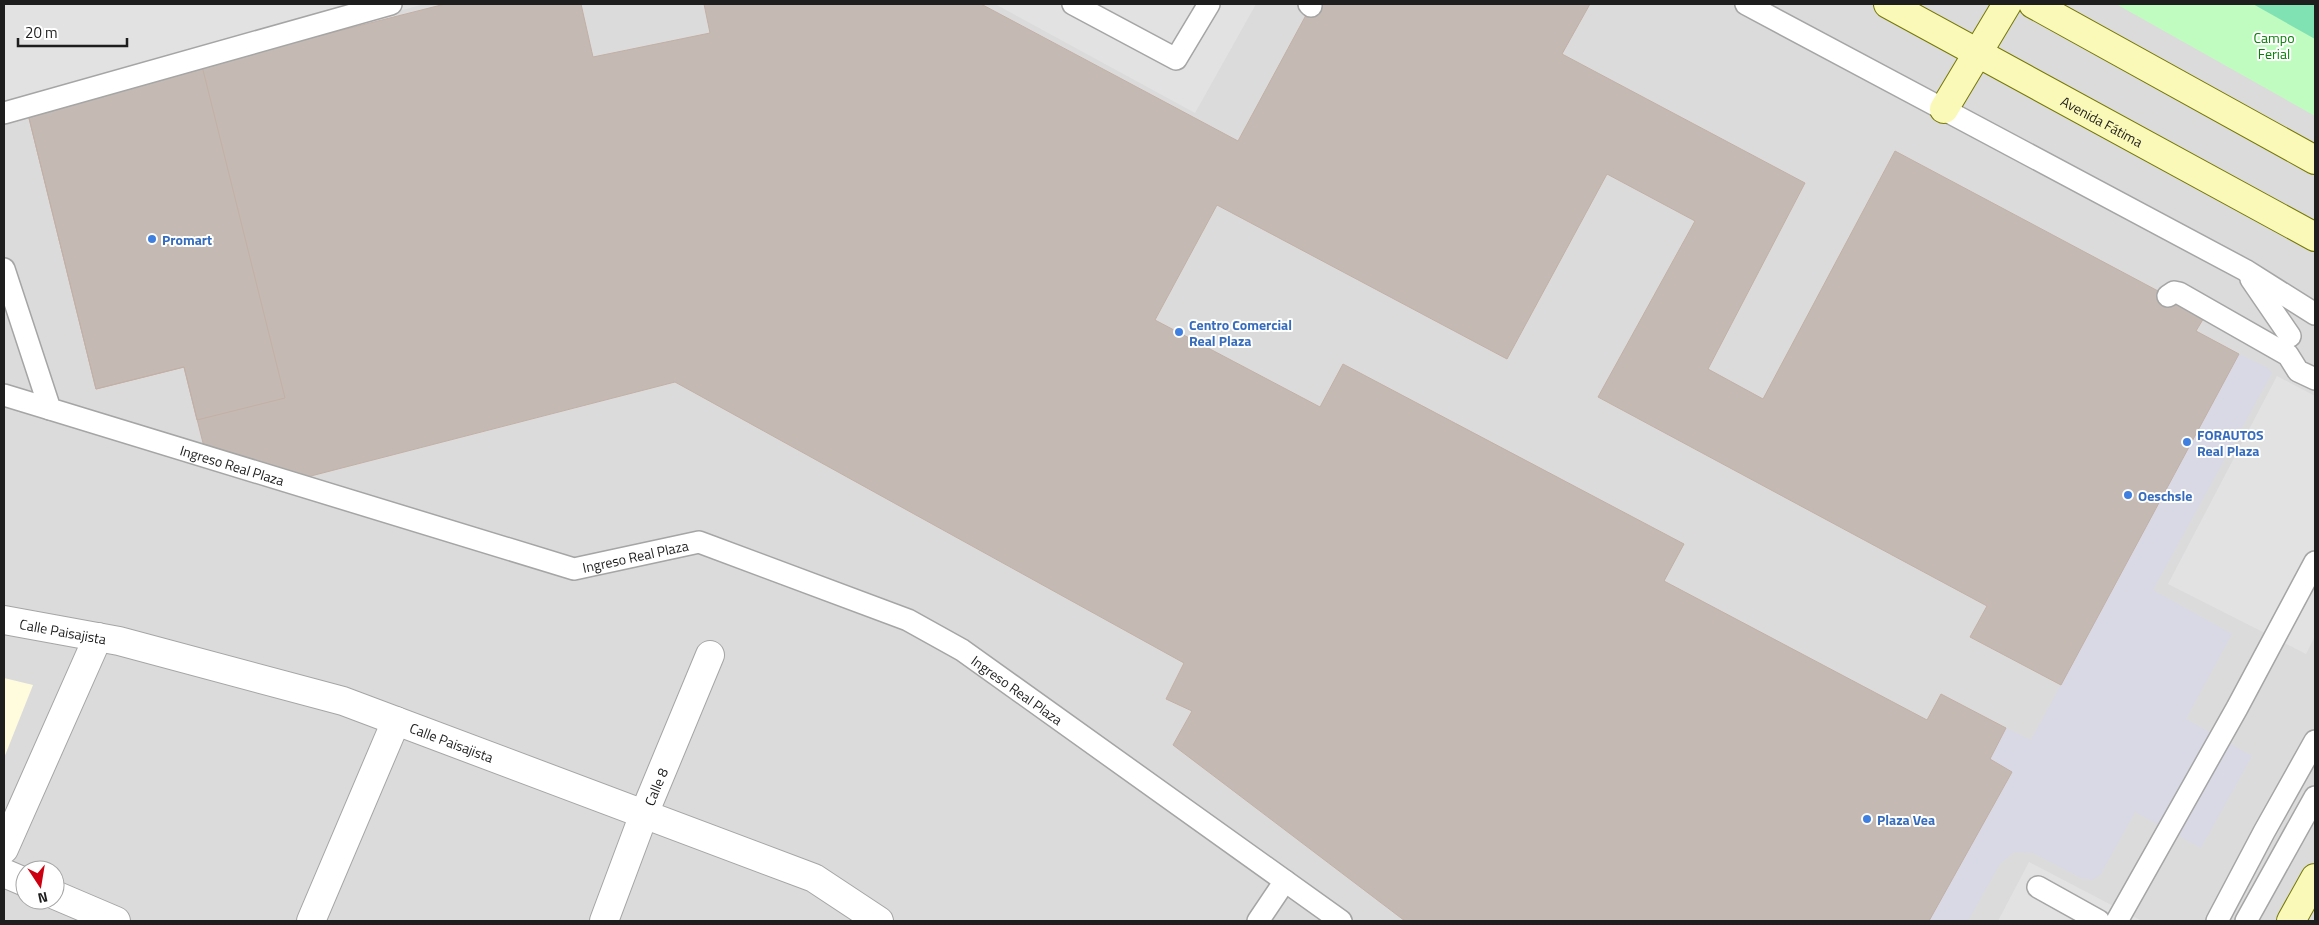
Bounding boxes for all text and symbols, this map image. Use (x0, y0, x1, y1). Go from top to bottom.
scale bar (18, 15, 126, 47)
text: 20 m (25, 21, 58, 44)
park label: Campo Ferial (2253, 27, 2295, 64)
street label: Avenida Fátima (2057, 90, 2147, 152)
place label: Promart (162, 229, 212, 250)
marker: Promart (146, 233, 158, 245)
place label: Centro Comercial Real Plaza (1189, 314, 1292, 351)
marker: Centro Comercial Real Plaza (1173, 326, 1185, 338)
place label: FORAUTOS Real Plaza (2197, 424, 2264, 461)
marker: FORAUTOS Real Plaza (2181, 436, 2193, 448)
street label: Ingreso Real Plaza (178, 439, 287, 490)
place label: Oeschsle (2138, 485, 2192, 506)
marker: Oeschsle (2122, 489, 2134, 501)
street label: Ingreso Real Plaza (580, 534, 690, 577)
street label: Calle Paisajista (18, 613, 108, 649)
street label: Ingreso Real Plaza (967, 650, 1067, 729)
street label: Calle Paisajista (407, 717, 497, 767)
street label: Calle 8 (638, 764, 673, 809)
place label: Plaza Vea (1877, 809, 1935, 830)
marker: Plaza Vea (1861, 813, 1873, 825)
north arrow (15, 860, 65, 910)
text: N (36, 887, 50, 909)

